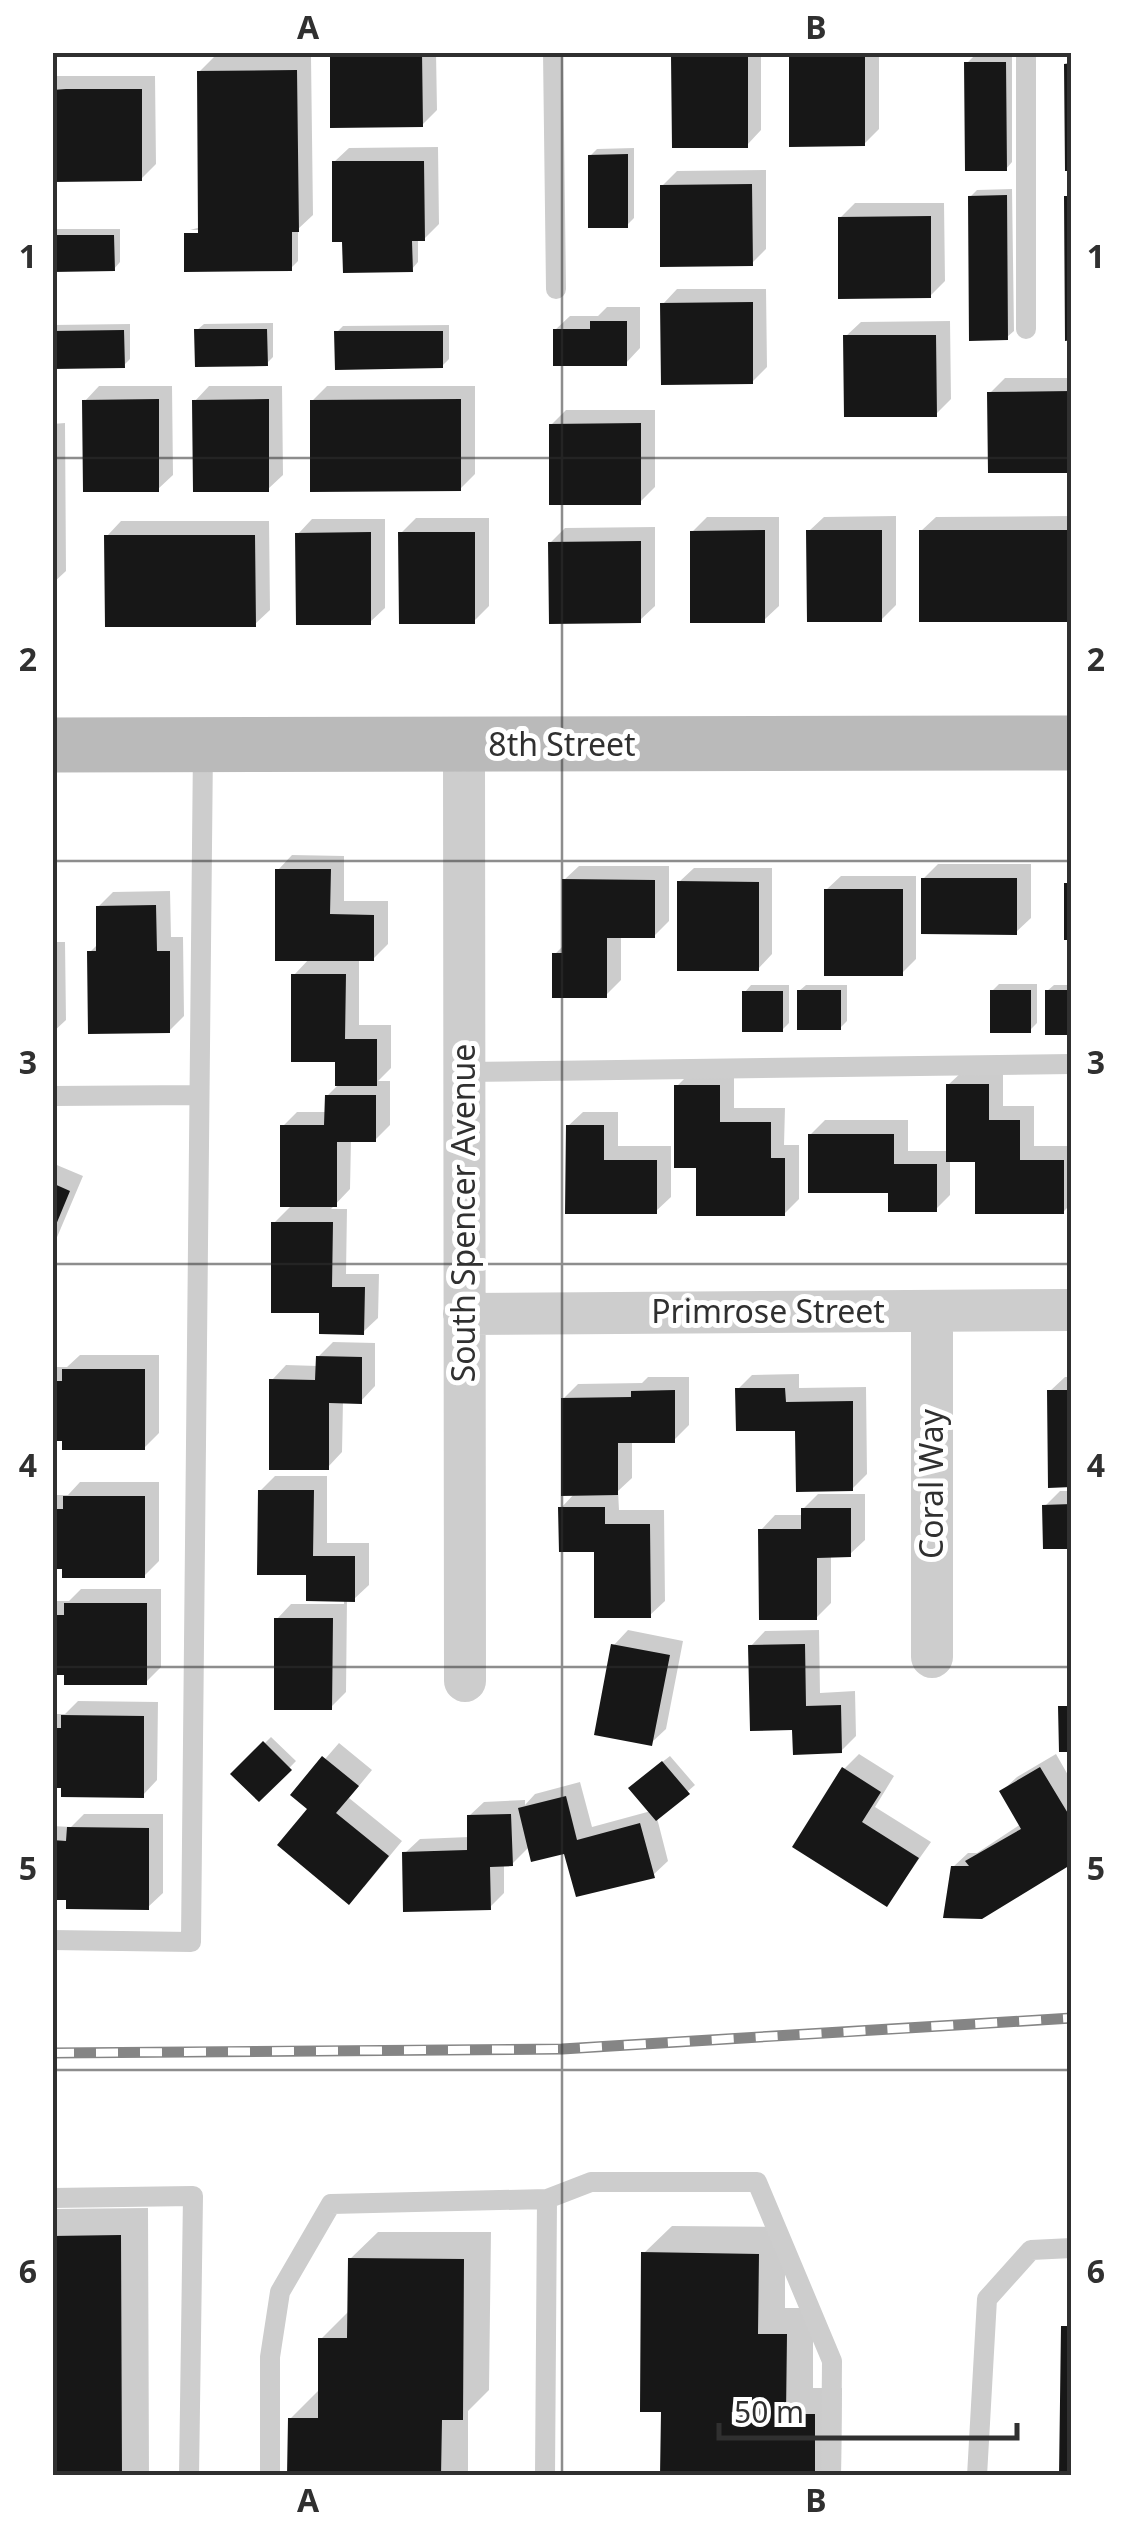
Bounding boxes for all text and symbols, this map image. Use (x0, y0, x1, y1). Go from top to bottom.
text: A (297, 5, 320, 48)
text: B (805, 5, 827, 48)
text: 1 (19, 234, 37, 277)
text: 1 (1087, 234, 1105, 277)
text: 2 (19, 637, 37, 680)
text: 2 (1087, 637, 1105, 680)
street label: 8th Street (488, 722, 636, 765)
text: 3 (19, 1040, 37, 1083)
text: 3 (1087, 1040, 1105, 1083)
street label: South Spencer Avenue (441, 1044, 484, 1382)
street label: Primrose Street (651, 1289, 885, 1332)
street label: Coral Way (909, 1408, 952, 1559)
text: 4 (19, 1443, 37, 1486)
text: 4 (1087, 1443, 1105, 1486)
text: 5 (19, 1846, 37, 1889)
text: 5 (1087, 1846, 1105, 1889)
text: 6 (19, 2249, 37, 2292)
text: 6 (1087, 2249, 1105, 2292)
scale bar (719, 2378, 1016, 2440)
text: 50 m (734, 2391, 804, 2432)
text: A (297, 2478, 320, 2521)
text: B (805, 2478, 827, 2521)

